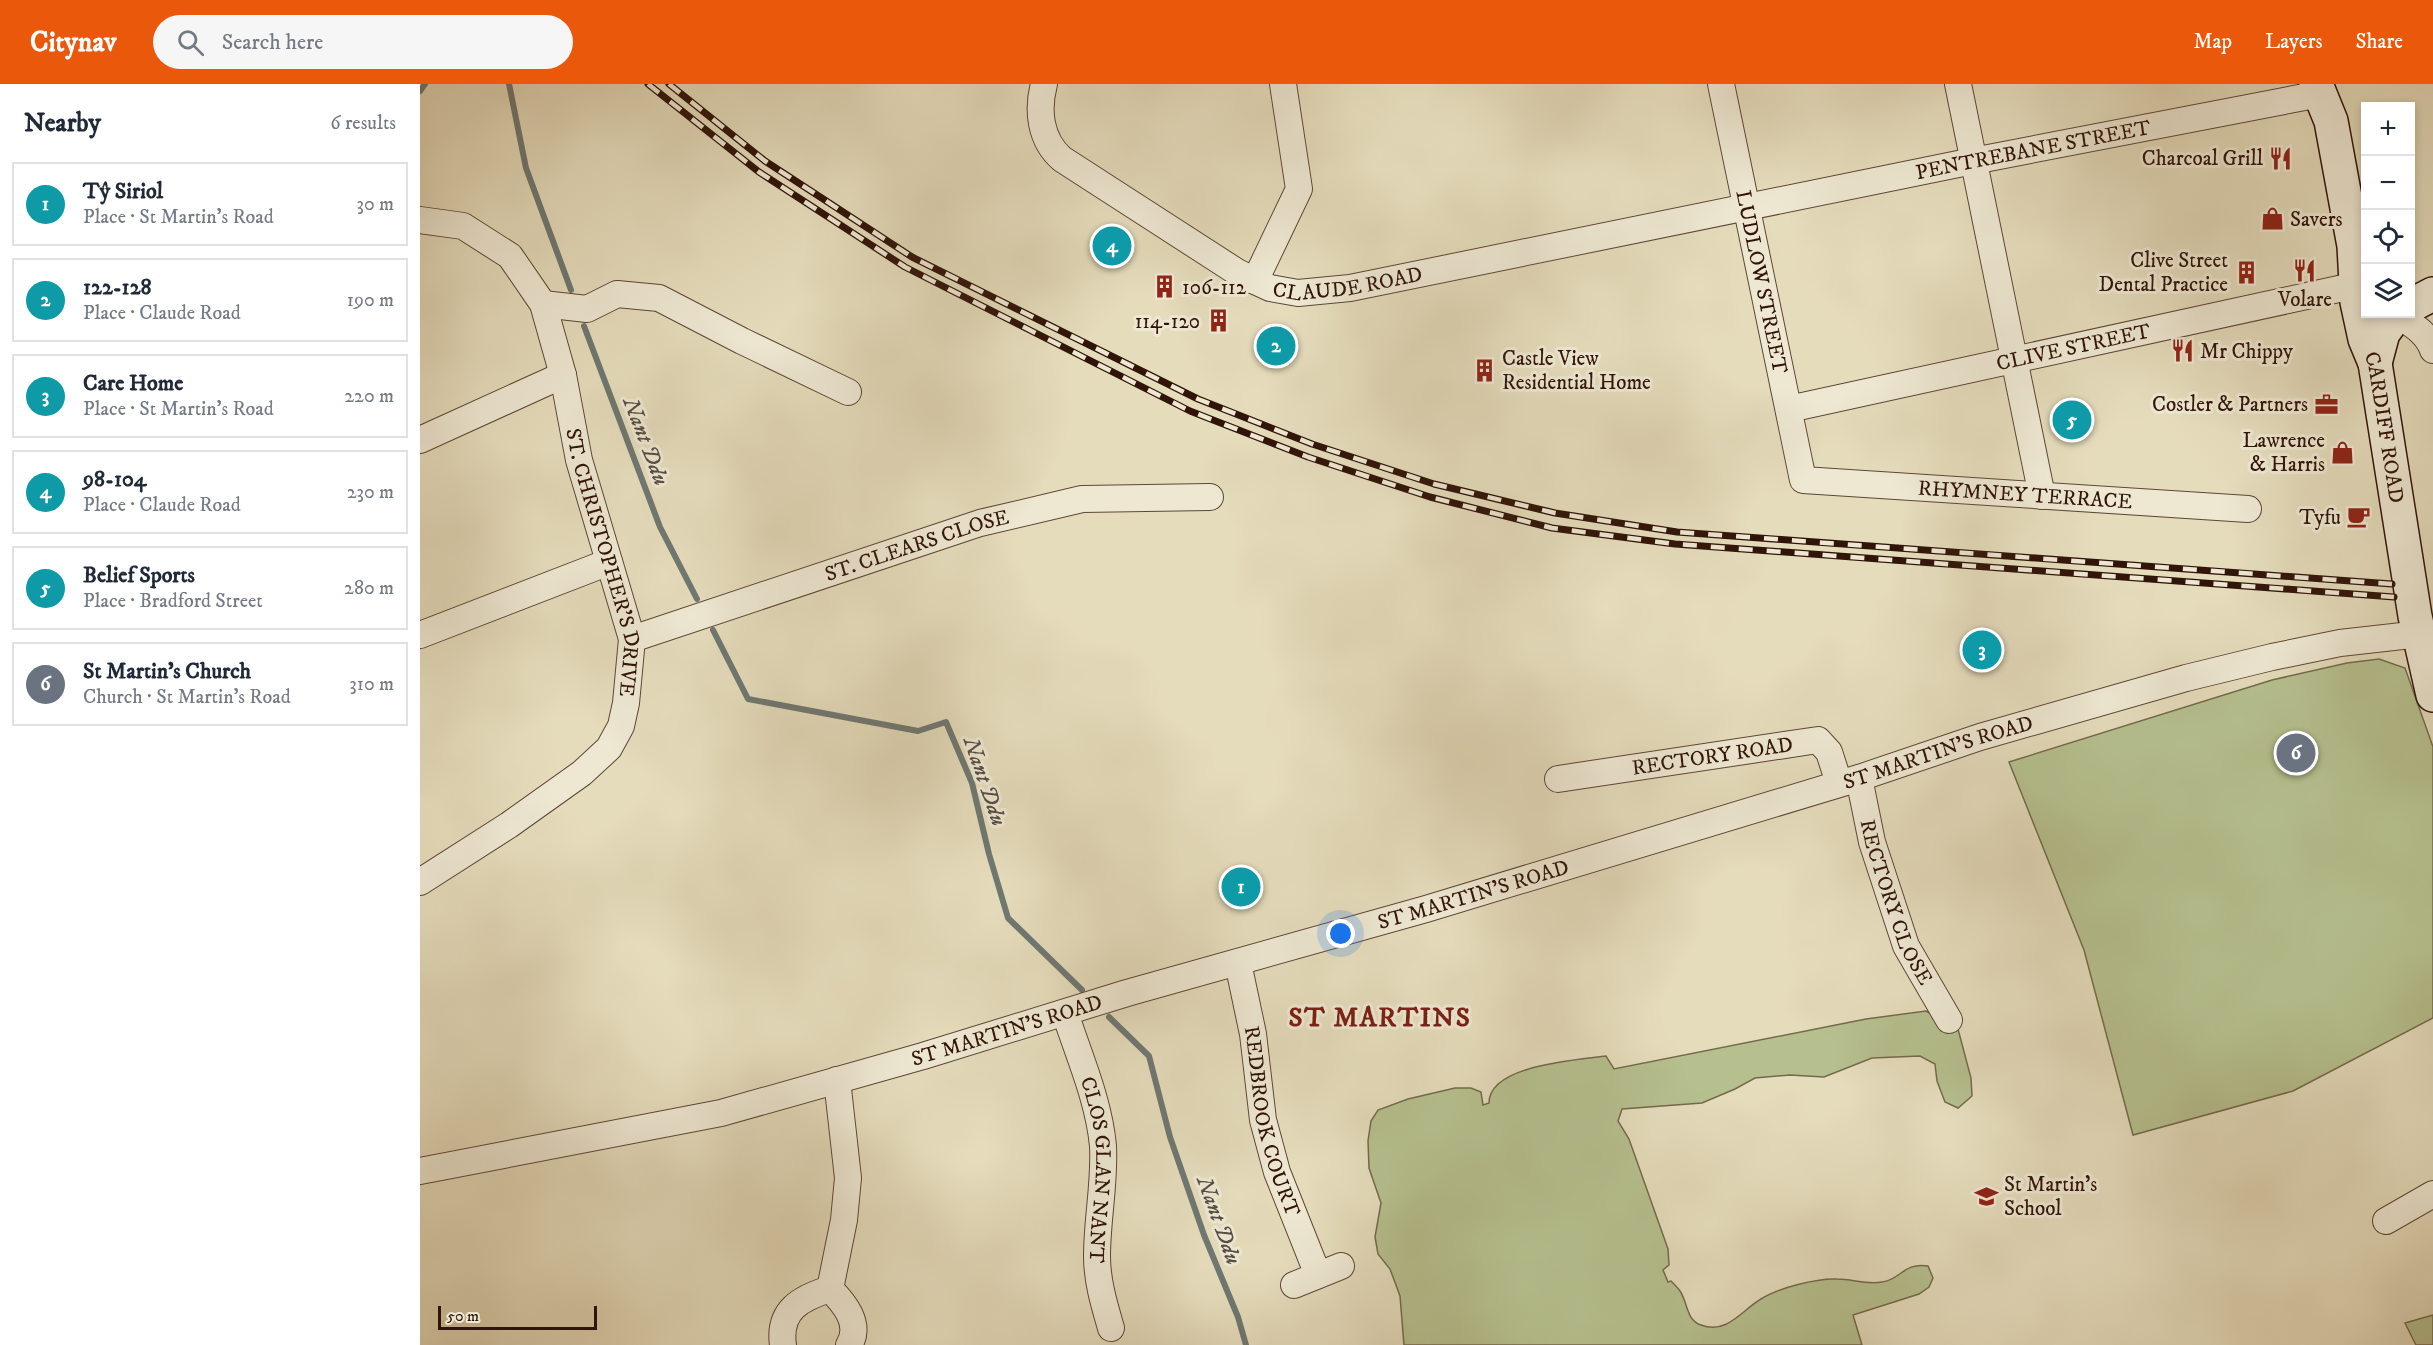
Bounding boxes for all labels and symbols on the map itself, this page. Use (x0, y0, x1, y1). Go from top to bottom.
street label: PENTREBANE STREET (1913, 115, 2153, 186)
restaurant icon: Charcoal Grill (2268, 145, 2294, 171)
place label: Charcoal Grill (2142, 146, 2264, 172)
street label: LUDLOW STREET (1729, 188, 1793, 376)
shop icon: Savers (2259, 206, 2285, 232)
place label: Savers (2290, 207, 2343, 233)
pin: 4 (1092, 224, 1132, 268)
place label: Clive Street Dental Practice (2098, 248, 2228, 298)
restaurant icon: Volare (2292, 258, 2318, 284)
building icon: Clive Street Dental Practice (2233, 259, 2259, 285)
street label: CLAUDE ROAD (1271, 262, 1425, 307)
building icon: 106-112 (1151, 274, 1177, 300)
place label: 106-112 (1182, 275, 1247, 301)
place label: Volare (2277, 287, 2332, 313)
building icon: 114-120 (1205, 308, 1231, 334)
place label: 114-120 (1135, 309, 1200, 335)
street label: CLIVE STREET (1994, 318, 2153, 377)
pin: 2 (1256, 324, 1296, 368)
restaurant icon: Mr Chippy (2169, 338, 2195, 364)
place label: Mr Chippy (2200, 339, 2294, 365)
place label: Castle View Residential Home (1502, 346, 1651, 396)
street label: CARDIFF ROAD (2358, 348, 2409, 505)
building icon: Castle View Residential Home (1471, 357, 1497, 383)
office icon: Costler & Partners (2313, 391, 2339, 417)
water label: Nant Ddu (616, 392, 675, 489)
place label: Costler & Partners (2152, 392, 2308, 418)
pin: 5 (2052, 398, 2092, 442)
street label: ST. CHRISTOPHER'S DRIVE (559, 426, 646, 698)
place label: Lawrence & Harris (2242, 428, 2325, 478)
shop icon: Lawrence & Harris (2330, 439, 2356, 465)
street label: RHYMNEY TERRACE (1917, 476, 2133, 515)
cafe icon: Tyfu (2346, 504, 2372, 530)
street label: ST. CLEARS CLOSE (822, 505, 1012, 588)
place label: Tyfu (2299, 505, 2341, 531)
pin: 3 (1962, 628, 2002, 672)
street label: ST MARTIN'S ROAD (1840, 710, 2036, 796)
pin: 6 (2276, 730, 2316, 776)
water label: Nant Ddu (956, 732, 1012, 829)
street label: RECTORY ROAD (1630, 732, 1795, 782)
street label: RECTORY CLOSE (1854, 817, 1938, 990)
street label: ST MARTIN'S ROAD (1375, 854, 1572, 936)
pin: 1 (1222, 864, 1260, 910)
your location (1326, 919, 1355, 948)
street label: ST MARTIN'S ROAD (909, 989, 1106, 1073)
district label: ST MARTINS (1289, 1001, 1471, 1035)
street label: REDBROOK COURT (1238, 1024, 1305, 1220)
street label: CLOS GLAN NANT (1074, 1074, 1115, 1263)
water label: Nant Ddu (1189, 1171, 1247, 1268)
place label: St Martin's School (2004, 1172, 2097, 1222)
school or university icon: St Martin's School (1973, 1183, 1999, 1209)
scale bar (438, 1303, 597, 1330)

